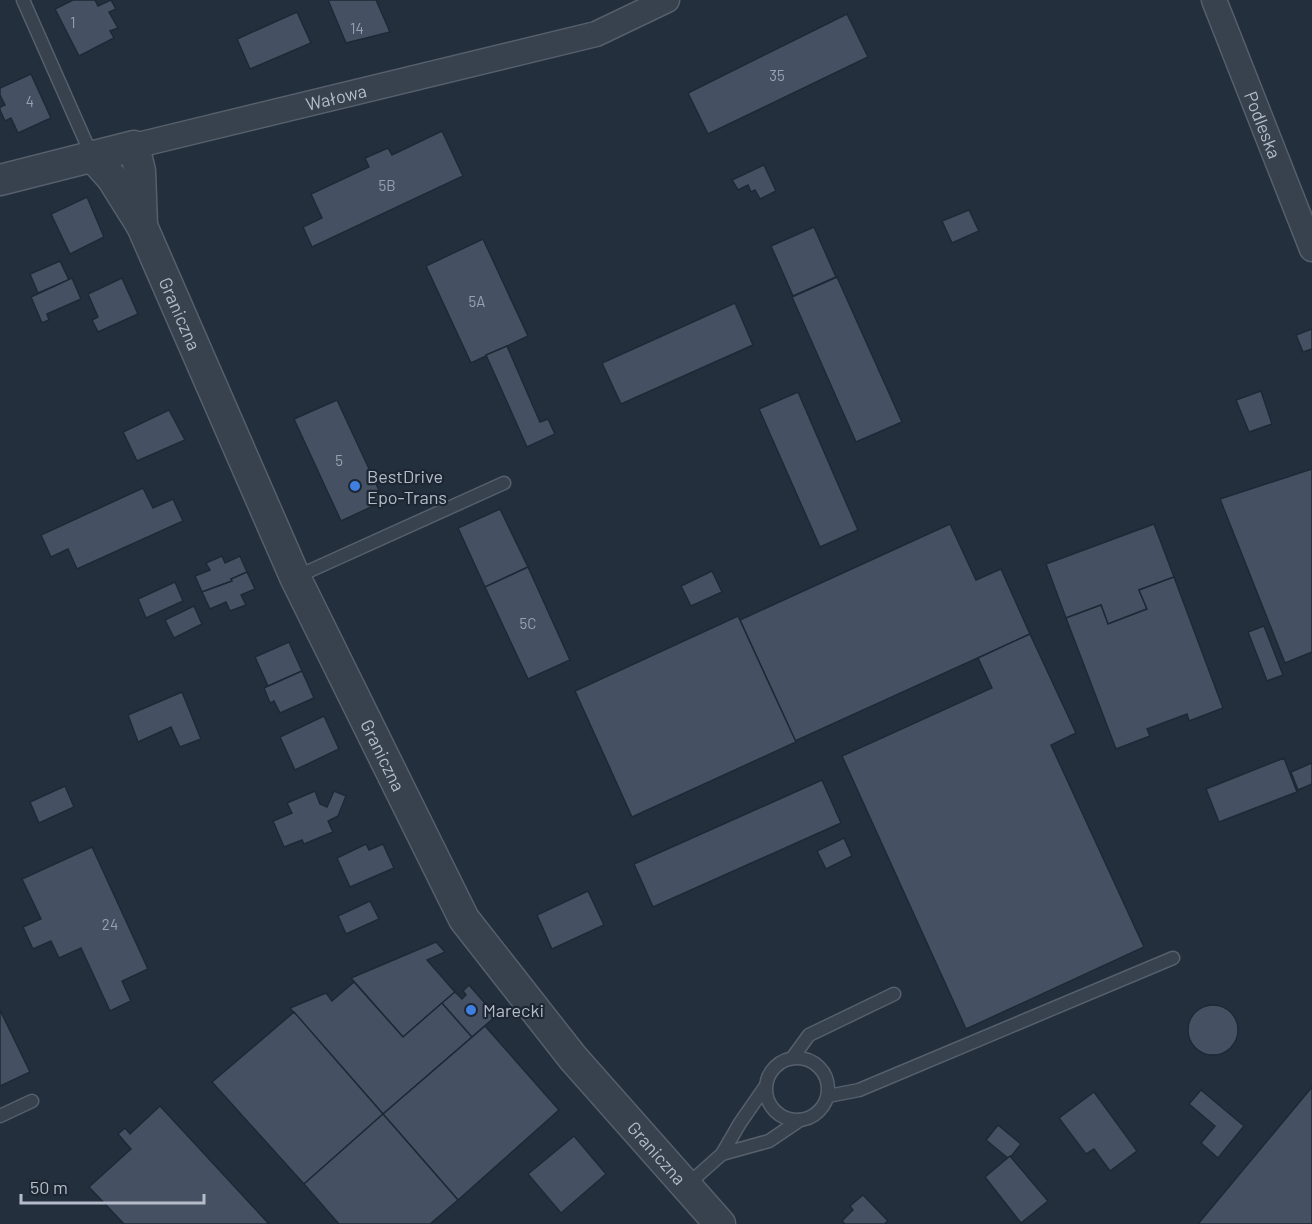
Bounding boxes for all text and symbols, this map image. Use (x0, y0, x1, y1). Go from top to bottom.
house number: 1 (70, 13, 76, 31)
house number: 14 (350, 19, 364, 37)
house number: 35 (769, 66, 785, 84)
street label: Wałowa (304, 79, 369, 115)
street label: Podleska (1240, 88, 1286, 161)
house number: 4 (26, 92, 34, 110)
house number: 5B (378, 176, 396, 194)
street label: Graniczna (155, 274, 206, 354)
house number: 5A (469, 292, 485, 310)
house number: 5 (335, 451, 343, 469)
place label: BestDrive Epo-Trans (367, 465, 447, 508)
marker: BestDrive Epo-Trans (348, 479, 362, 493)
house number: 5C (520, 614, 536, 632)
street label: Graniczna (356, 716, 410, 795)
house number: 24 (102, 915, 118, 933)
place label: Marecki (483, 999, 544, 1021)
marker: Marecki (464, 1003, 478, 1017)
street label: Graniczna (623, 1117, 691, 1189)
scale bar (21, 1167, 204, 1205)
text: 50 m (30, 1176, 68, 1198)

